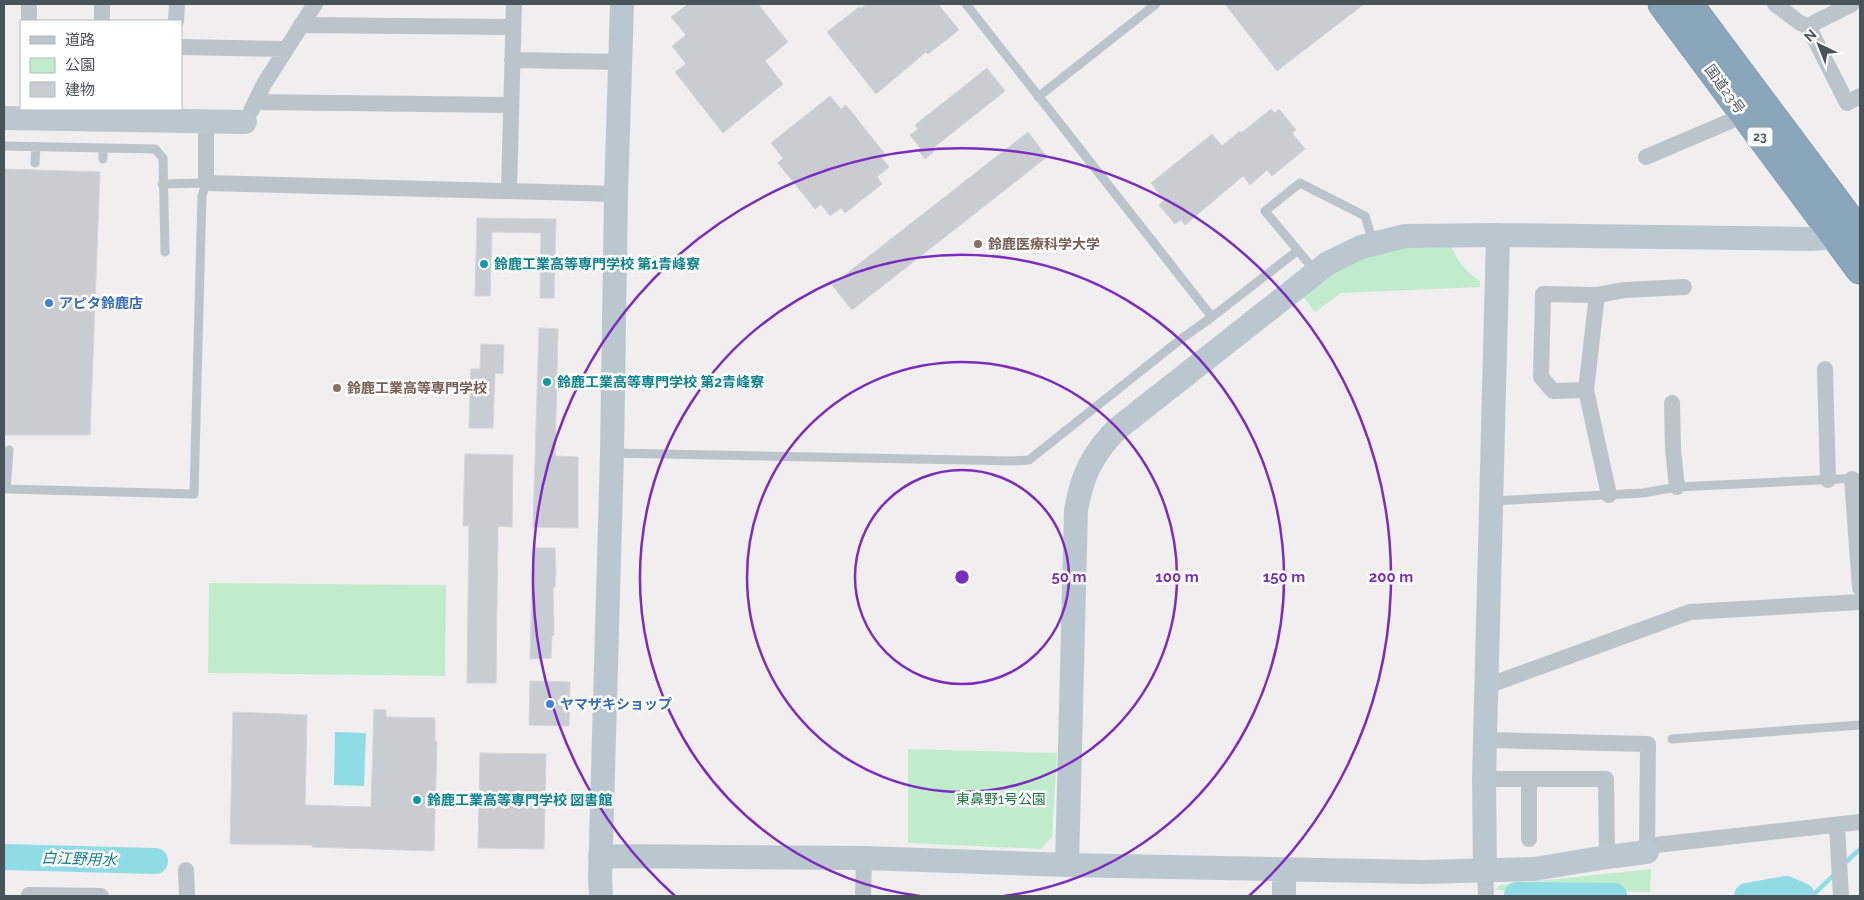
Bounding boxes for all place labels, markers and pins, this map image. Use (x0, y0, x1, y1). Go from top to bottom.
place label: 鈴鹿医療科学大学 (988, 236, 1100, 252)
marker: 鈴鹿医療科学大学 (972, 238, 984, 250)
place label: 鈴鹿工業高等専門学校 第1青峰寮 (494, 256, 700, 272)
marker: 鈴鹿工業高等専門学校 第1青峰寮 (478, 258, 490, 270)
place label: アピタ鈴鹿店 (59, 295, 143, 311)
marker: アピタ鈴鹿店 (43, 297, 55, 309)
place label: 鈴鹿工業高等専門学校 第2青峰寮 (557, 374, 764, 390)
marker: 鈴鹿工業高等専門学校 第2青峰寮 (541, 376, 553, 388)
place label: 鈴鹿工業高等専門学校 (347, 380, 487, 396)
marker: 鈴鹿工業高等専門学校 (331, 382, 343, 394)
centre of rings (953, 568, 971, 586)
place label: ヤマザキショップ (560, 696, 672, 712)
marker: ヤマザキショップ (544, 698, 556, 710)
place label: 鈴鹿工業高等専門学校 図書館 (427, 792, 612, 808)
marker: 鈴鹿工業高等専門学校 図書館 (411, 794, 423, 806)

